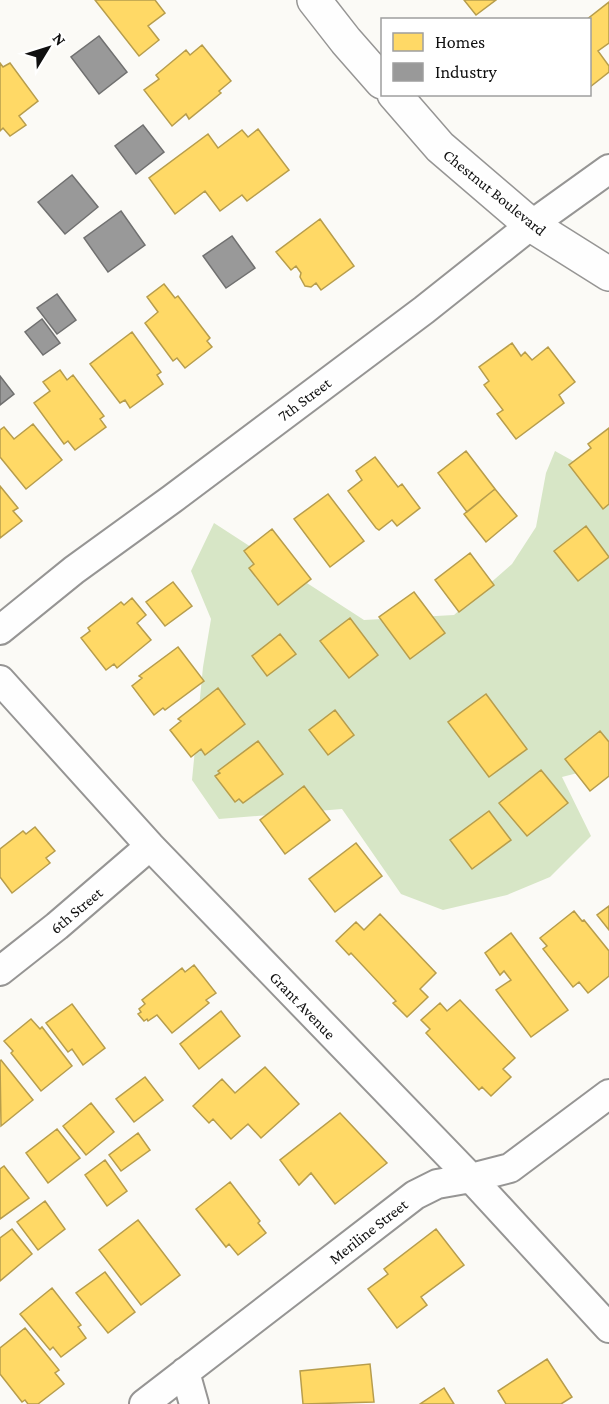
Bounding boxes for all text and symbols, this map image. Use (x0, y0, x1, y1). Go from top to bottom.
north arrow (18, 18, 78, 78)
legend (381, 18, 591, 96)
text: N (49, 30, 70, 49)
text: Homes (435, 32, 485, 52)
text: Industry (435, 62, 498, 82)
street label: Chestnut Boulevard (440, 146, 550, 239)
street label: 7th Street (275, 374, 335, 425)
street label: 6th Street (47, 883, 106, 937)
street label: Grant Avenue (266, 968, 339, 1043)
street label: Meriline Street (326, 1195, 411, 1267)

